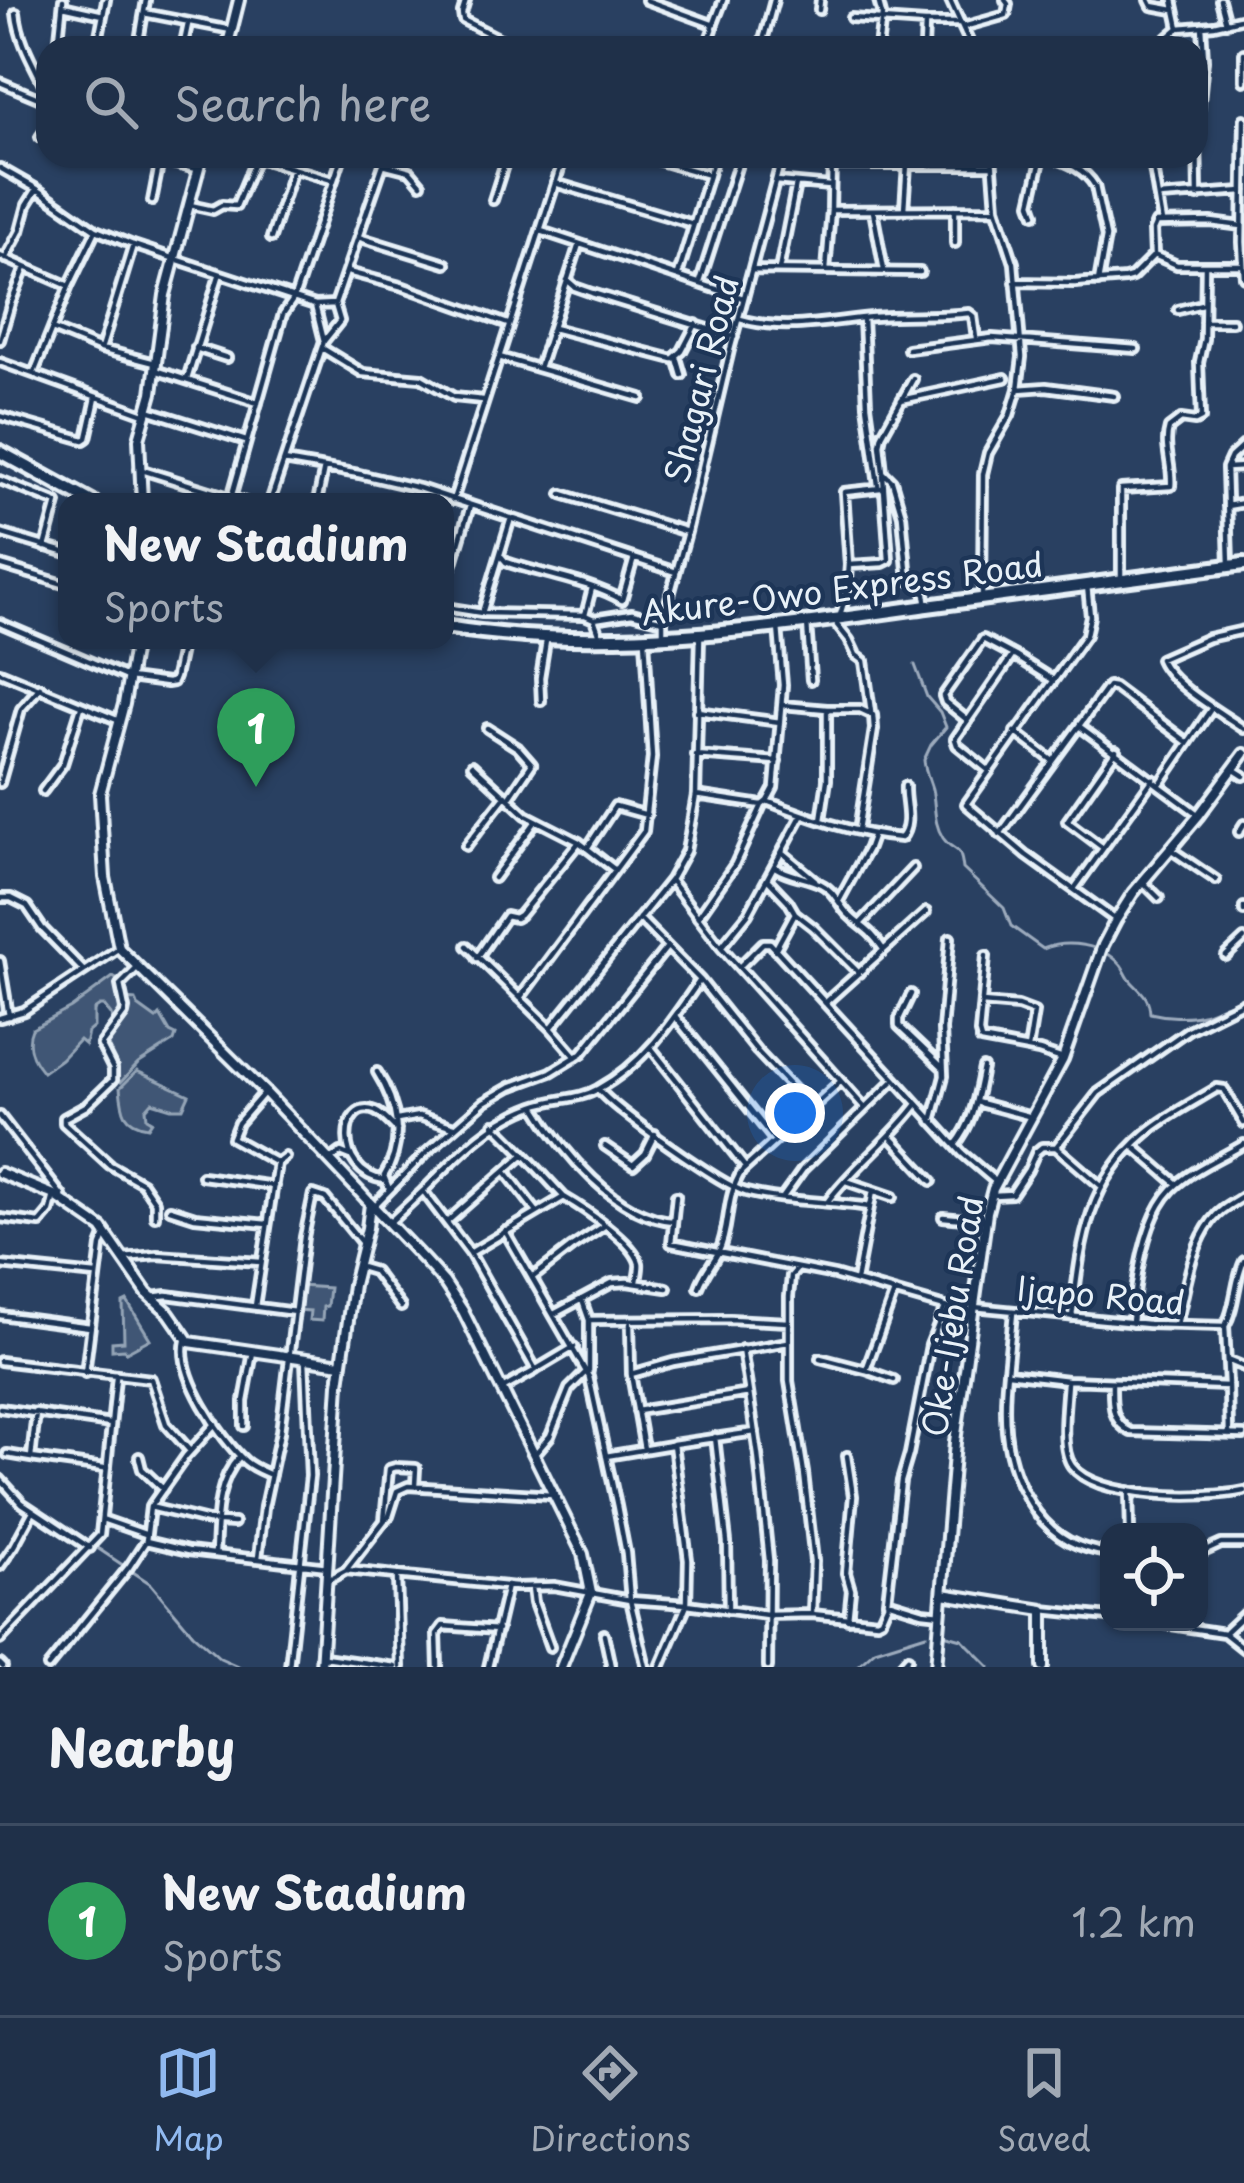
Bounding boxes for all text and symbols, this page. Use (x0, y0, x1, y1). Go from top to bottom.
search box (36, 36, 1208, 168)
text: Search here (174, 68, 431, 136)
icon: search (78, 69, 144, 135)
street label: Shagari Road (650, 270, 750, 488)
popup (58, 493, 454, 649)
text: New Stadium (103, 508, 409, 576)
street label: Akure-Owo Express Road (638, 538, 1046, 636)
text: Sports (103, 576, 224, 635)
pin: 1 (217, 688, 295, 787)
your location (765, 1083, 825, 1143)
street label: Oke-Ijebu Road (907, 1192, 995, 1440)
street label: Ijapo Road (1015, 1262, 1187, 1326)
map controls (1100, 1523, 1208, 1631)
button: locate (1100, 1523, 1208, 1631)
text: Nearby (48, 1707, 235, 1784)
text: New Stadium (162, 1857, 467, 1925)
text: 1 (78, 1891, 96, 1950)
text: 1.2 km (1072, 1891, 1196, 1950)
text: Sports (162, 1925, 282, 1984)
tab: Map (153, 2040, 224, 2162)
tab: Directions (530, 2040, 691, 2162)
tab: Saved (997, 2040, 1091, 2162)

